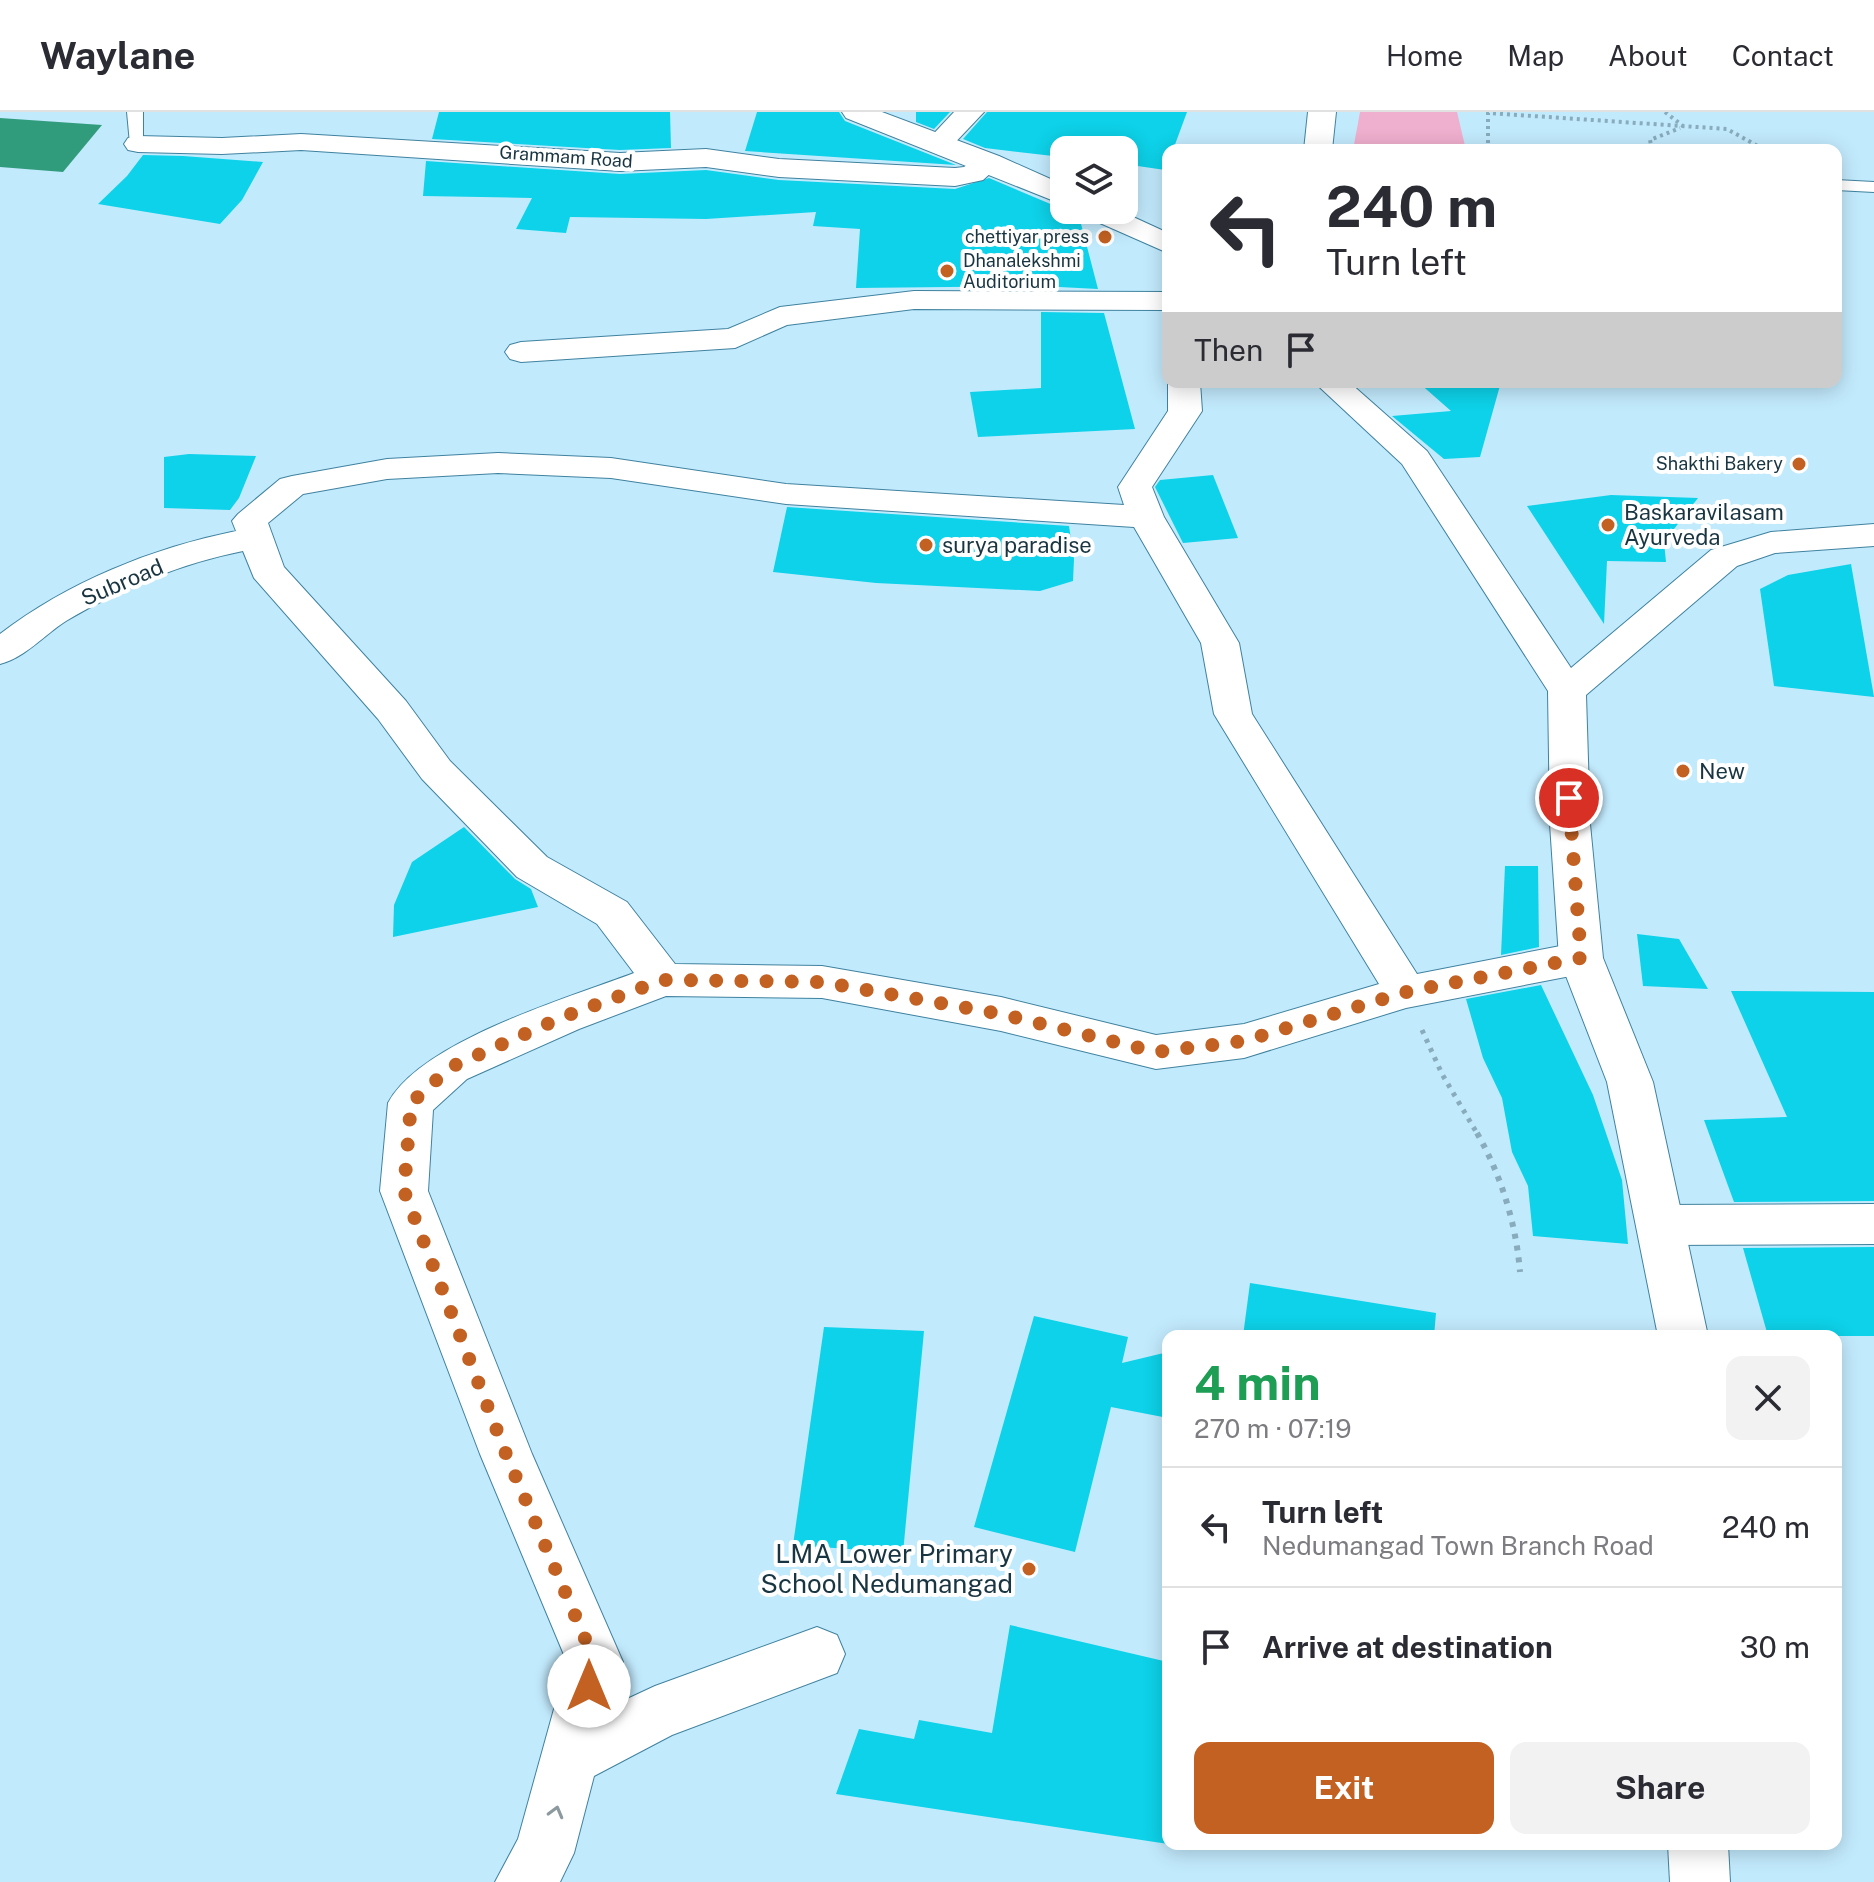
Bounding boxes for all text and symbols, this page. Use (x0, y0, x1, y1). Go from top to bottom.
text: Waylane (40, 33, 195, 78)
text: Home (1386, 39, 1463, 72)
text: Map (1507, 39, 1564, 72)
text: About (1608, 39, 1688, 72)
text: Contact (1732, 39, 1834, 72)
map controls (1050, 136, 1138, 224)
button: layers (1050, 136, 1138, 224)
street label: Grammam Road (499, 141, 633, 172)
text: 240 m (1326, 174, 1497, 240)
icon: left (1194, 176, 1298, 280)
place label: chettiyar press (965, 226, 1089, 247)
marker: chettiyar press (1096, 228, 1114, 246)
text: Turn left (1326, 241, 1467, 283)
place label: Dhanalekshmi Auditorium (963, 250, 1081, 292)
marker: Dhanalekshmi Auditorium (938, 262, 956, 280)
icon: arrive (1279, 328, 1323, 372)
text: Then (1194, 332, 1263, 368)
place label: Shakthi Bakery (1656, 453, 1783, 474)
marker: Shakthi Bakery (1790, 455, 1808, 473)
place label: Baskaravilasam Ayurveda (1624, 499, 1784, 550)
marker: Baskaravilasam Ayurveda (1599, 516, 1617, 534)
place label: surya paradise (942, 532, 1092, 558)
marker: surya paradise (917, 536, 935, 554)
street label: Subroad (77, 553, 167, 611)
place label: New (1699, 758, 1745, 784)
marker: New (1674, 762, 1692, 780)
pin (1535, 764, 1603, 832)
icon: arrive (1547, 776, 1591, 820)
text: 4 min (1194, 1354, 1321, 1411)
button: close (1726, 1356, 1810, 1440)
text: 270 m · 07:19 (1194, 1413, 1351, 1444)
text: Turn left (1262, 1494, 1383, 1530)
icon: left (1194, 1505, 1238, 1549)
text: 240 m (1722, 1509, 1810, 1545)
text: Nedumangad Town Branch Road (1262, 1530, 1654, 1561)
place label: LMA Lower Primary School Nedumangad (761, 1538, 1013, 1599)
marker: LMA Lower Primary School Nedumangad (1020, 1560, 1038, 1578)
icon: arrive (1194, 1625, 1238, 1669)
text: Arrive at destination (1262, 1629, 1553, 1665)
text: 30 m (1740, 1629, 1810, 1665)
position arrow (547, 1644, 631, 1728)
button: Exit (1194, 1742, 1494, 1834)
button: Share (1510, 1742, 1810, 1834)
one-way arrow (546, 1805, 563, 1819)

